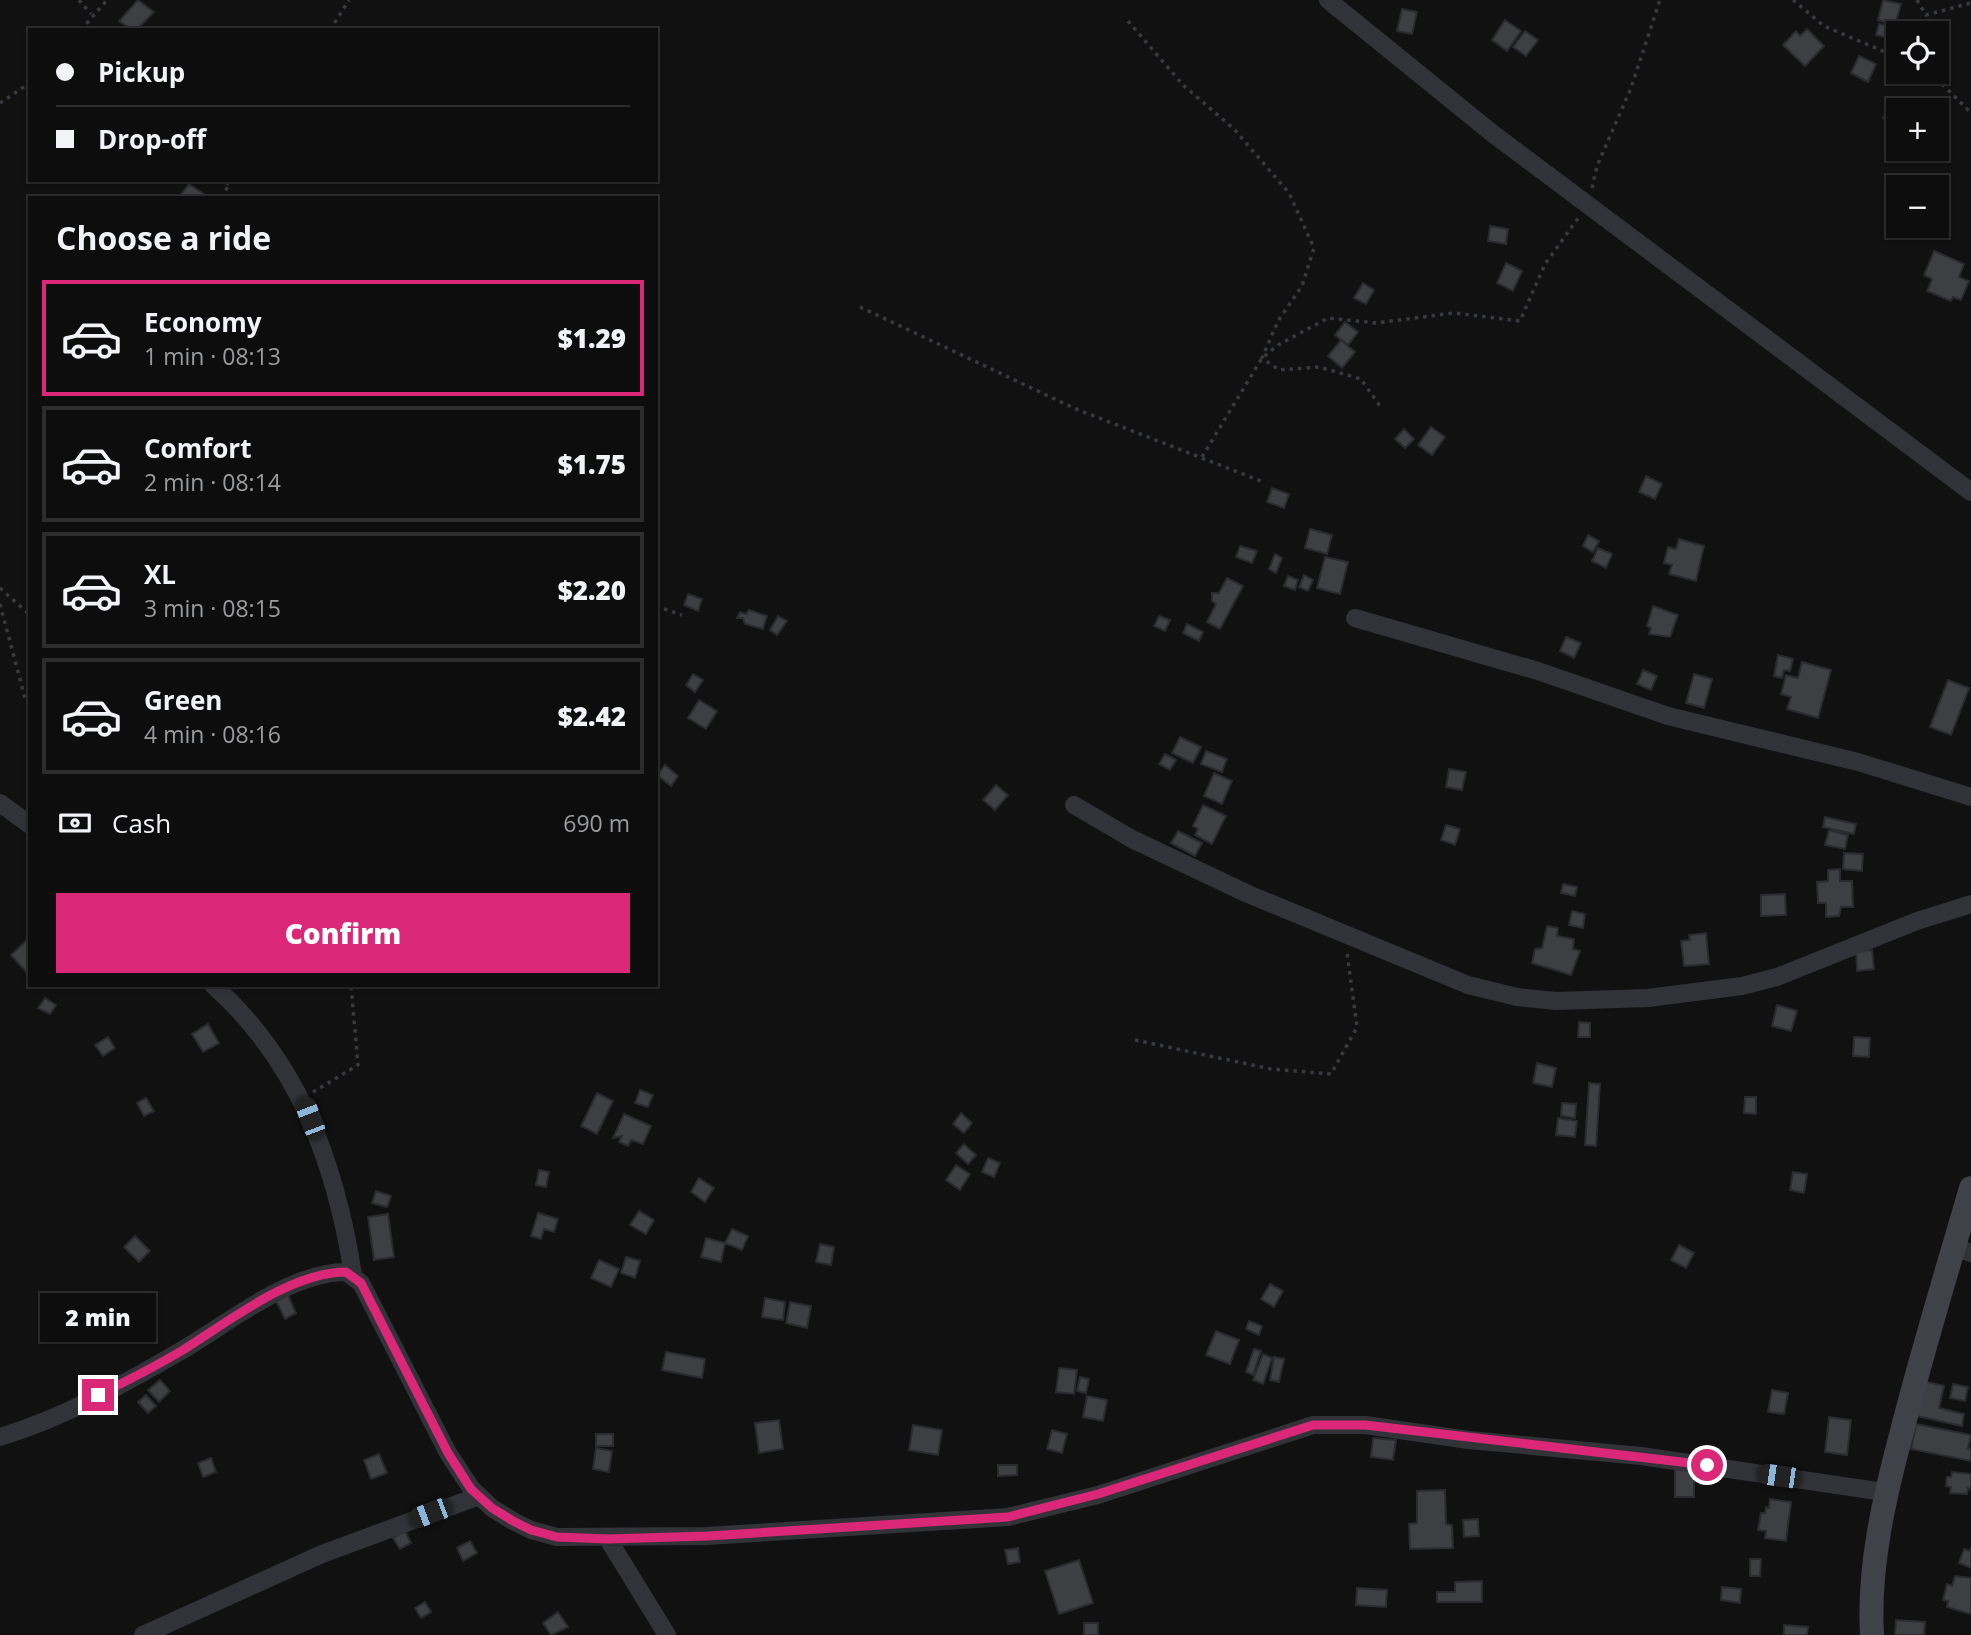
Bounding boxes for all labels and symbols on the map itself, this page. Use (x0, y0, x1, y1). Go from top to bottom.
car (293, 1095, 328, 1141)
callout: 2 min (40, 1294, 156, 1342)
route end (82, 1379, 114, 1411)
route start (1691, 1449, 1723, 1481)
car (1757, 1463, 1802, 1489)
car (407, 1496, 454, 1530)

